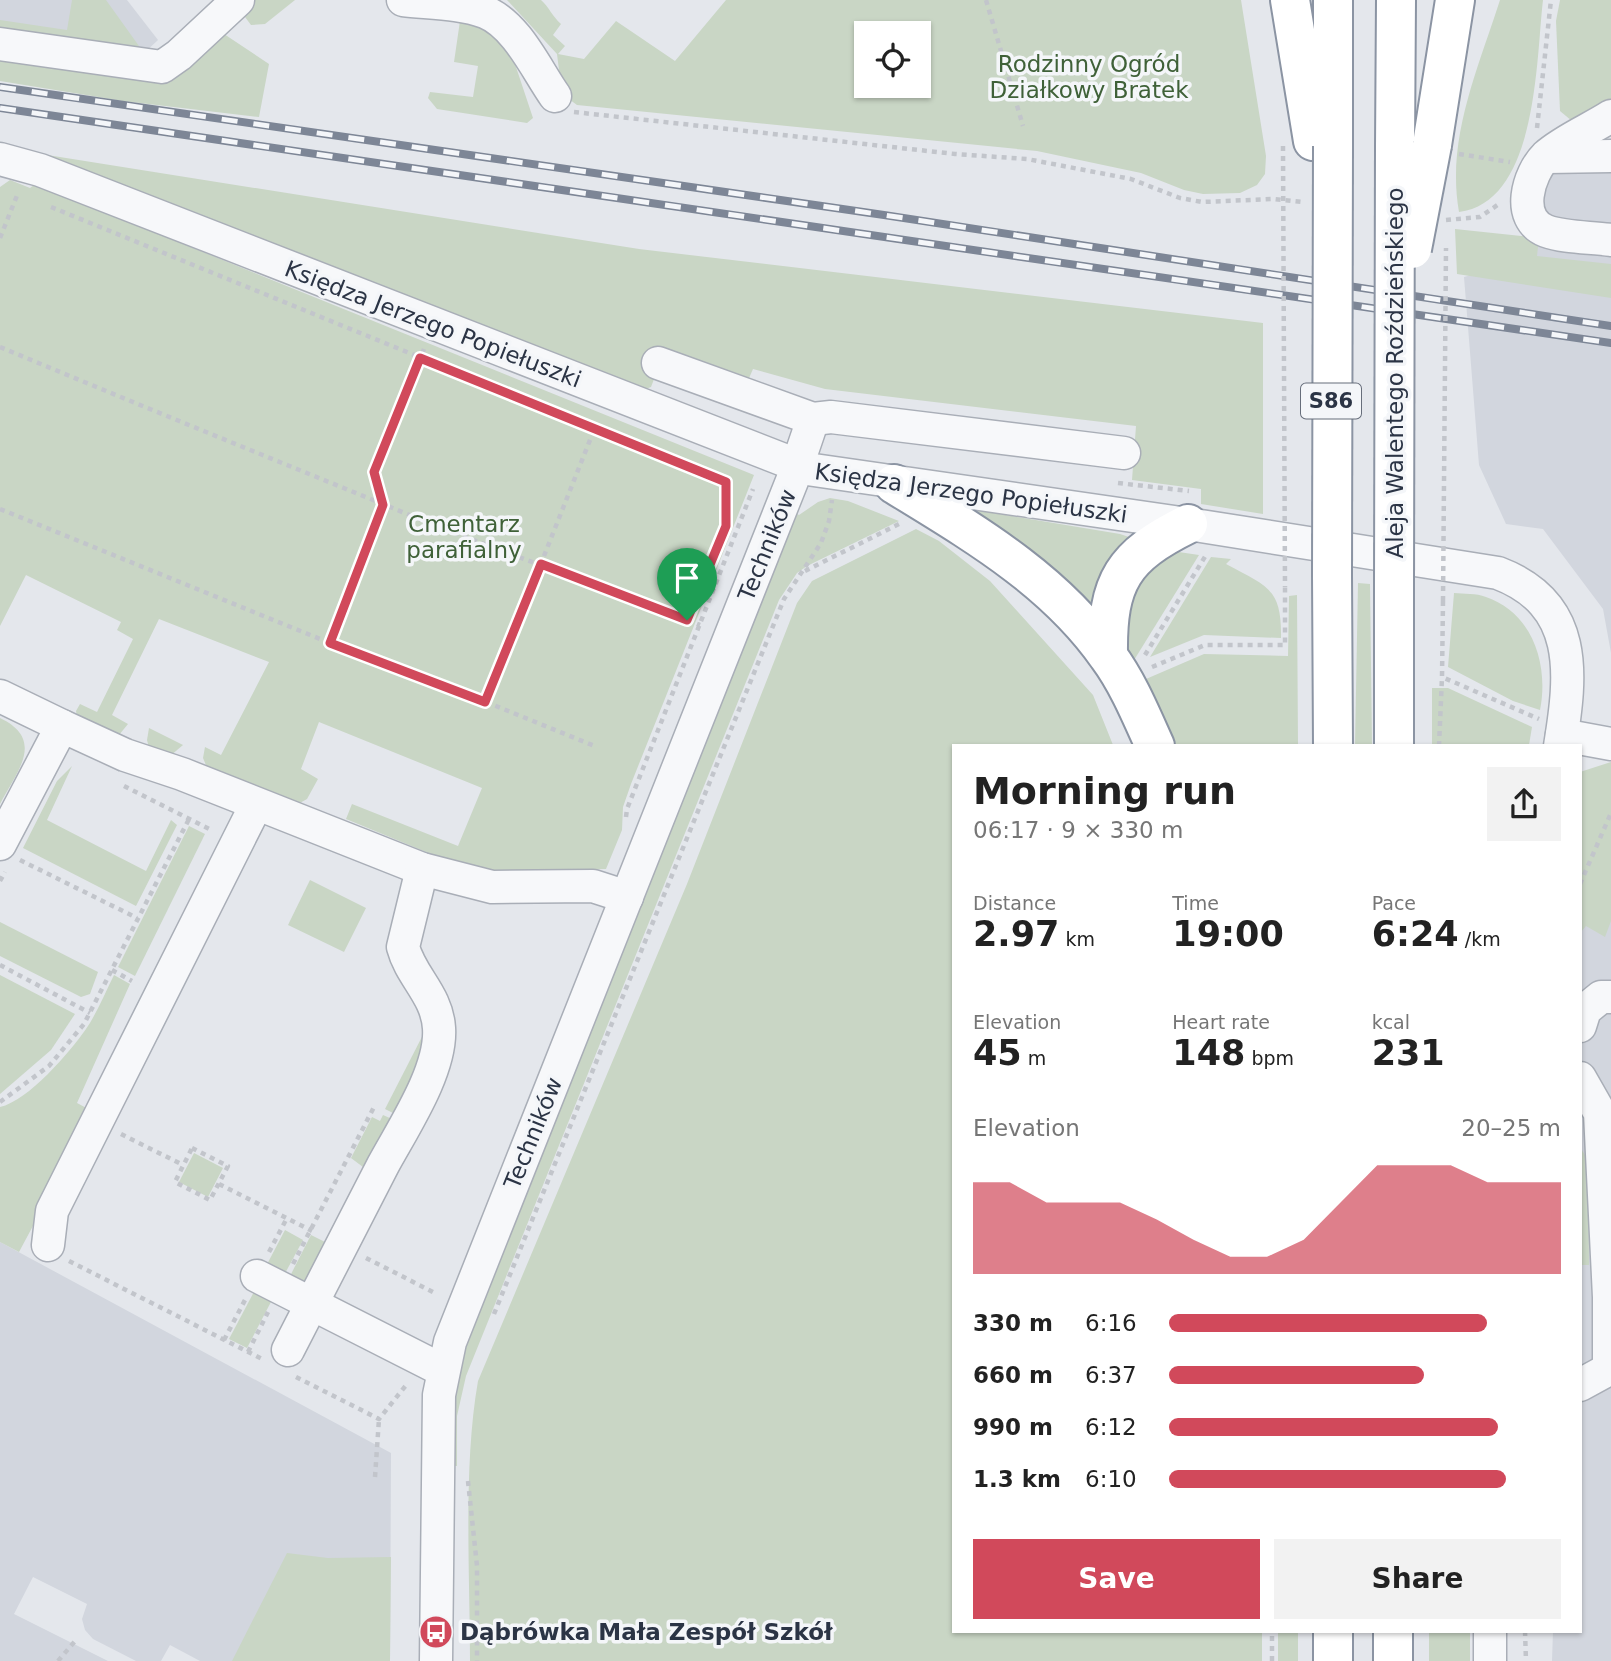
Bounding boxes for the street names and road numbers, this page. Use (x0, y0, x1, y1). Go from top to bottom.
street label: Aleja Walentego Roździeńskiego (1382, 187, 1408, 559)
street label: Księdza Jerzego Popiełuszki (281, 255, 585, 393)
road number: S86 (1301, 384, 1361, 418)
street label: Księdza Jerzego Popiełuszki (813, 458, 1129, 528)
street label: Techników (732, 485, 801, 605)
street label: Techników (498, 1073, 567, 1193)

